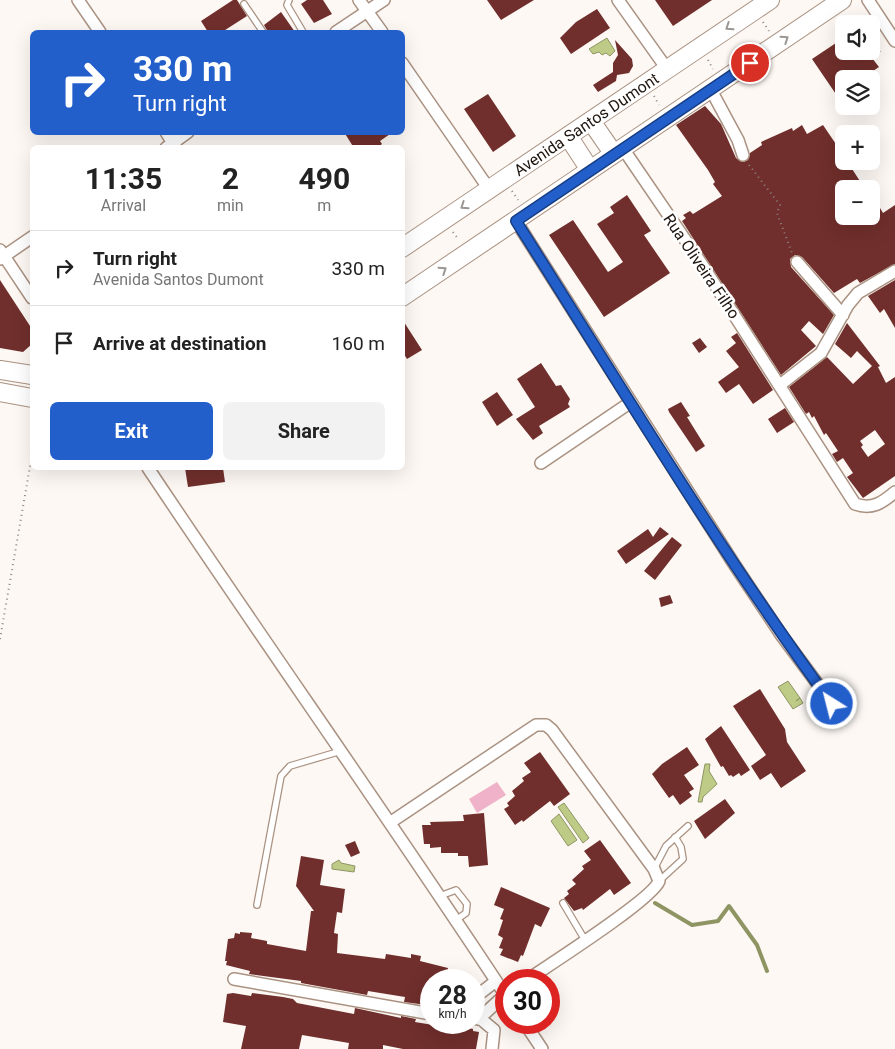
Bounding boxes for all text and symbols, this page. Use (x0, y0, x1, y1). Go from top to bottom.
map controls (835, 15, 880, 225)
button: sound (835, 15, 880, 60)
one-way arrow (725, 21, 735, 30)
one-way arrow (779, 36, 789, 45)
pin (729, 42, 771, 84)
text: 330 m (133, 49, 232, 90)
icon: arrive (736, 49, 764, 77)
icon: right (50, 50, 115, 115)
street label: Avenida Santos Dumont (510, 69, 662, 180)
button: layers (835, 70, 880, 115)
text: Turn right (133, 91, 227, 116)
button: + (835, 125, 880, 170)
text: 11:35 (85, 161, 162, 196)
text: 2 (222, 161, 239, 196)
text: 490 (299, 161, 350, 196)
button: − (835, 180, 880, 225)
text: Arrival (101, 196, 146, 215)
text: min (217, 196, 244, 215)
text: m (317, 196, 331, 215)
one-way arrow (460, 200, 470, 209)
street label: Rua Oliveira Filho (659, 210, 744, 322)
text: Turn right (93, 247, 177, 270)
icon: right (50, 254, 78, 282)
text: 330 m (332, 257, 385, 280)
one-way arrow (438, 266, 447, 276)
text: Avenida Santos Dumont (93, 270, 264, 289)
icon: arrive (50, 329, 78, 357)
text: Arrive at destination (93, 332, 266, 355)
text: 160 m (332, 332, 385, 355)
button: Exit (50, 402, 213, 460)
button: Share (223, 402, 385, 460)
position arrow (805, 677, 857, 729)
speed limit sign: 30 (495, 969, 560, 1034)
text: 28 (438, 981, 467, 1010)
text: km/h (438, 1007, 467, 1021)

